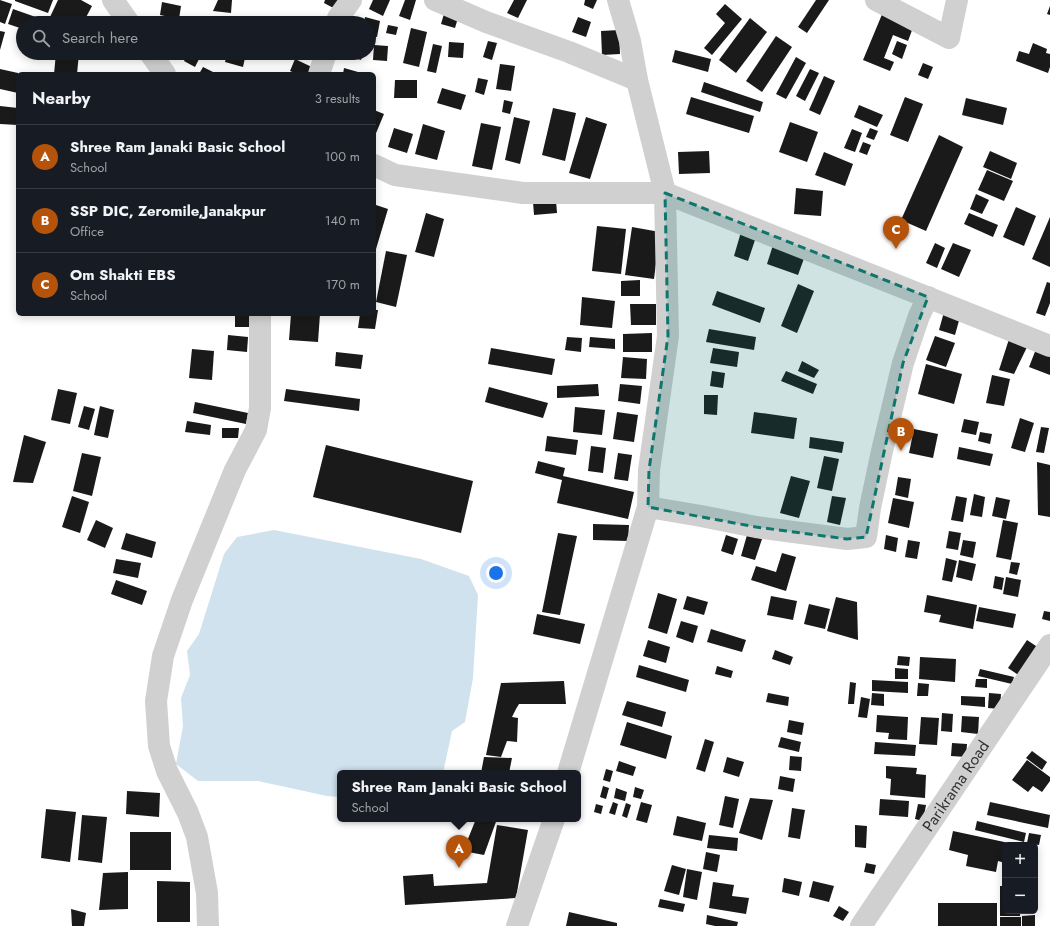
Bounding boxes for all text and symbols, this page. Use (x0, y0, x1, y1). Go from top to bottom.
search box (16, 16, 376, 60)
icon: search (30, 27, 52, 49)
text: Search here (62, 27, 138, 49)
text: Nearby (32, 86, 90, 110)
text: 3 results (315, 89, 360, 108)
text: Shree Ram Janaki Basic School (70, 136, 285, 158)
text: A (40, 147, 50, 166)
text: 100 m (325, 147, 360, 166)
text: School (70, 158, 107, 177)
text: SSP DIC, Zeromile,Janakpur (70, 200, 266, 222)
text: B (41, 211, 49, 230)
text: 140 m (325, 211, 360, 230)
pin: C (883, 216, 909, 249)
text: Office (70, 222, 104, 241)
text: Om Shakti EBS (70, 264, 176, 286)
text: C (40, 275, 50, 294)
text: 170 m (325, 275, 360, 294)
text: School (70, 286, 107, 305)
pin: B (888, 418, 914, 451)
your location (486, 563, 506, 583)
street label: Parikrama Road (917, 736, 995, 836)
popup (337, 770, 581, 822)
text: Shree Ram Janaki Basic School (351, 776, 567, 798)
text: School (351, 798, 389, 817)
pin: A (446, 835, 472, 868)
map controls (1002, 842, 1038, 914)
button: + (1002, 842, 1038, 878)
button: − (1002, 878, 1038, 914)

